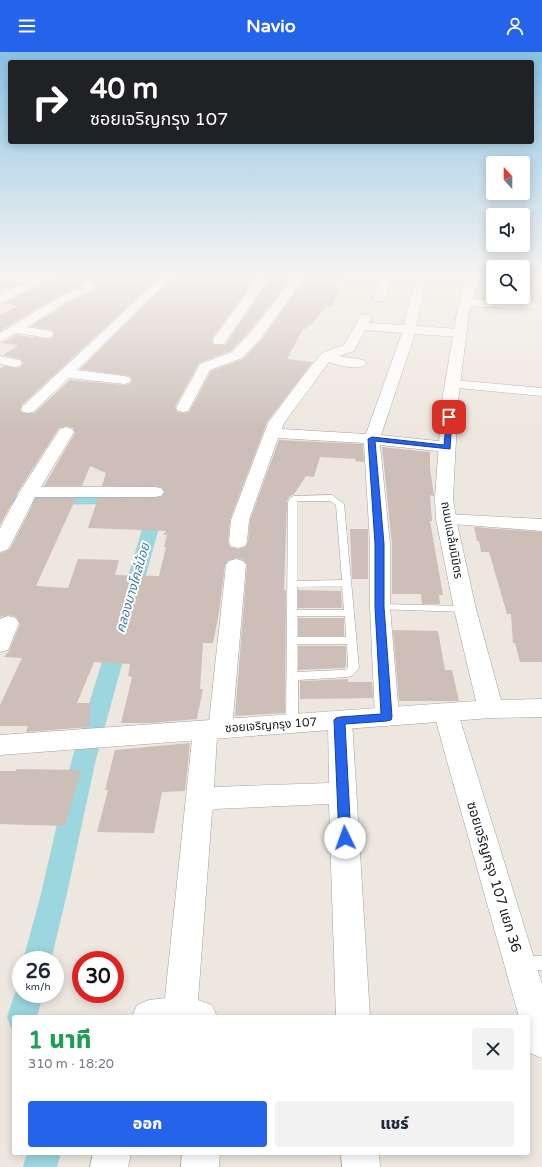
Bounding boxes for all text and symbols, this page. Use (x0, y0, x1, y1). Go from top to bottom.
icon: menu (16, 15, 38, 37)
text: Navio (246, 15, 296, 37)
icon: person (504, 15, 526, 37)
text: 40 m (90, 72, 158, 106)
icon: right (24, 76, 76, 128)
text: ซอยเจริญกรุง 107 (90, 108, 228, 130)
north arrow (486, 156, 530, 200)
map controls (486, 156, 530, 304)
button: sound (486, 208, 530, 252)
button: search (486, 260, 530, 304)
pin (432, 400, 466, 434)
icon: arrive (438, 406, 460, 428)
street label: ถนนแฉล้มนิมิตร (438, 500, 466, 580)
water label: คลองบางโคล่น้อย (113, 540, 154, 635)
street label: ซอยเจริญกรุง 107 (224, 715, 318, 735)
street label: ซอยเจริญกรุง 107 แยก 36 (463, 800, 525, 955)
position arrow (324, 817, 366, 859)
speed limit sign: 30 (72, 951, 124, 1003)
text: 26 (25, 960, 51, 984)
text: km/h (25, 981, 51, 993)
text: 1 นาที (28, 1026, 91, 1055)
button: close (472, 1028, 514, 1070)
text: 310 m · 18:20 (28, 1056, 114, 1072)
button: ออก (28, 1101, 267, 1147)
button: แชร์ (275, 1101, 514, 1147)

